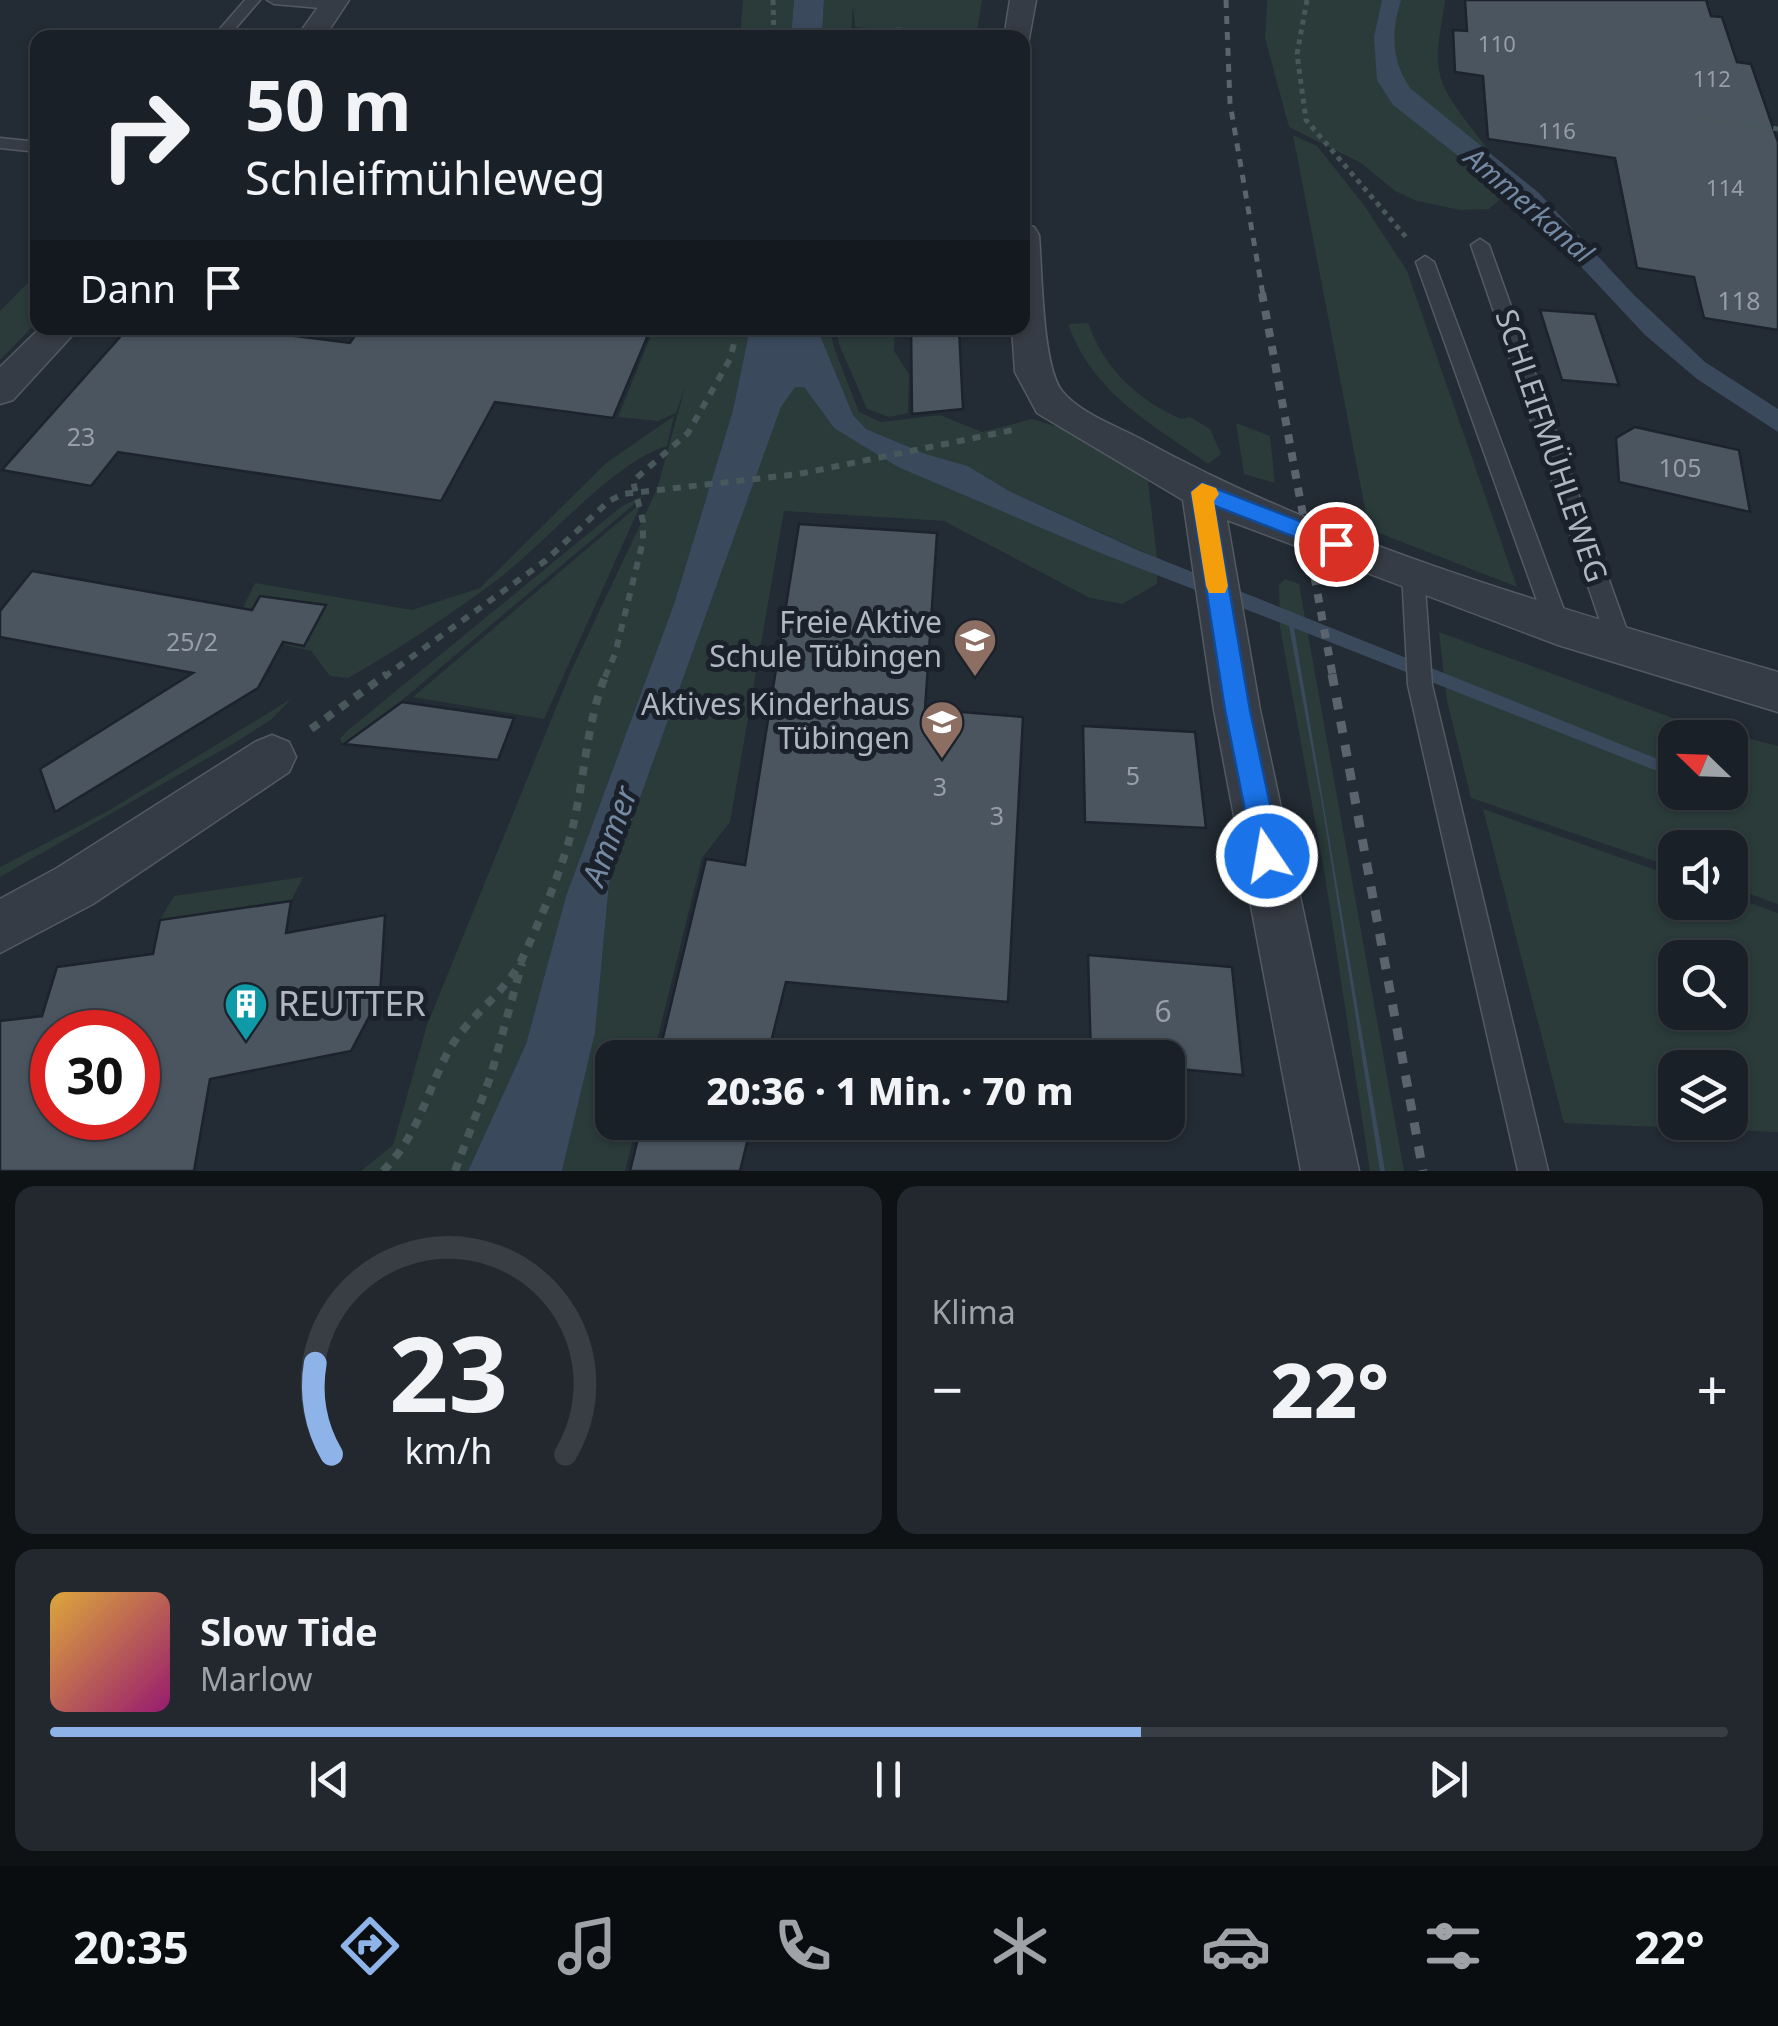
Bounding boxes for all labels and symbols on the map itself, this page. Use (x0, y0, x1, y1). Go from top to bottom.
house number: 110 (1478, 28, 1516, 58)
house number: 112 (1693, 63, 1731, 93)
house number: 116 (1538, 115, 1576, 145)
water label: Ammerkanal (1456, 136, 1603, 271)
house number: 114 (1706, 172, 1744, 202)
house number: 118 (1718, 283, 1760, 317)
street label: SCHLEIFMÜHLEWEG (1486, 304, 1618, 587)
house number: 23 (67, 419, 95, 453)
house number: 105 (1659, 450, 1701, 484)
pin (1294, 502, 1379, 587)
place label: Freie Aktive Schule Tübingen (709, 601, 942, 676)
school or university icon: Freie Aktive Schule Tübingen (952, 617, 998, 678)
house number: 25/2 (166, 624, 218, 658)
place label: Aktives Kinderhaus Tübingen (641, 683, 910, 758)
school or university icon: Aktives Kinderhaus Tübingen (919, 699, 965, 760)
north arrow (1658, 720, 1748, 810)
house number: 5 (1126, 758, 1140, 792)
house number: 3 (933, 769, 947, 803)
water label: Ammer (570, 779, 647, 893)
house number: 3 (990, 798, 1004, 832)
position arrow (1215, 804, 1319, 908)
place label: REUTTER (278, 979, 426, 1026)
building icon: REUTTER (223, 981, 269, 1042)
house number: 6 (1154, 990, 1172, 1031)
speed limit sign: 30 (30, 1010, 160, 1140)

